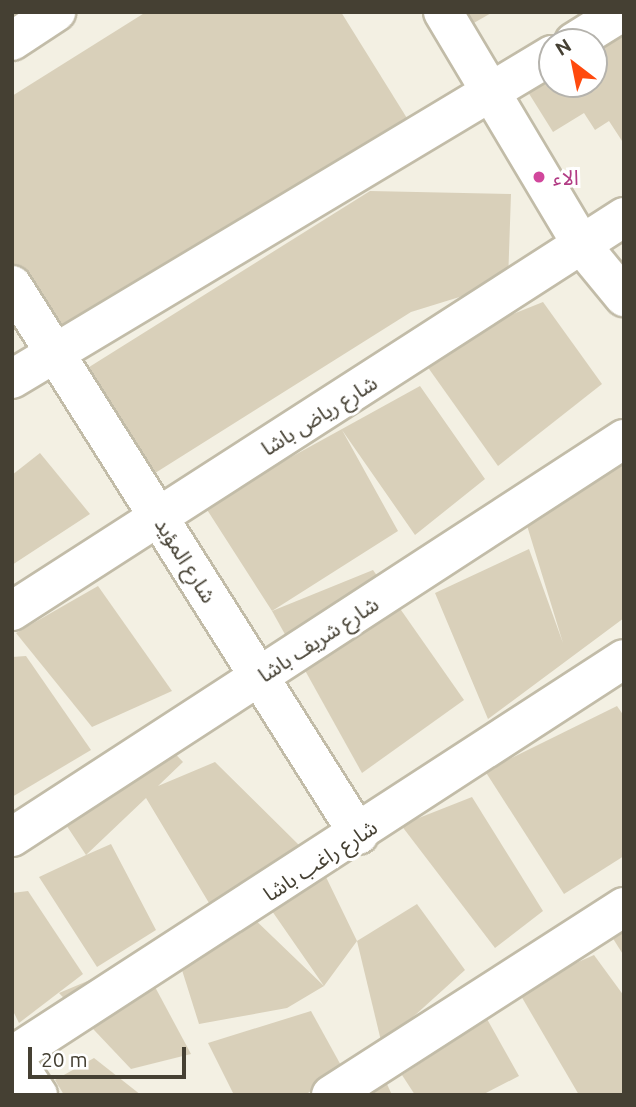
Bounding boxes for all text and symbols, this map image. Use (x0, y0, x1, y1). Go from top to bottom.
north arrow (538, 28, 608, 98)
text: N (551, 34, 575, 60)
place label: الاء (553, 164, 579, 190)
marker: الاء (531, 169, 547, 185)
street label: شارع رياض باشا (256, 369, 382, 461)
street label: شارع المؤيد (150, 513, 222, 607)
street label: شارع شريف باشا (253, 591, 383, 687)
street label: شارع راغب باشا (258, 814, 382, 906)
scale bar (32, 1034, 189, 1078)
text: 20 m (41, 1047, 88, 1071)

